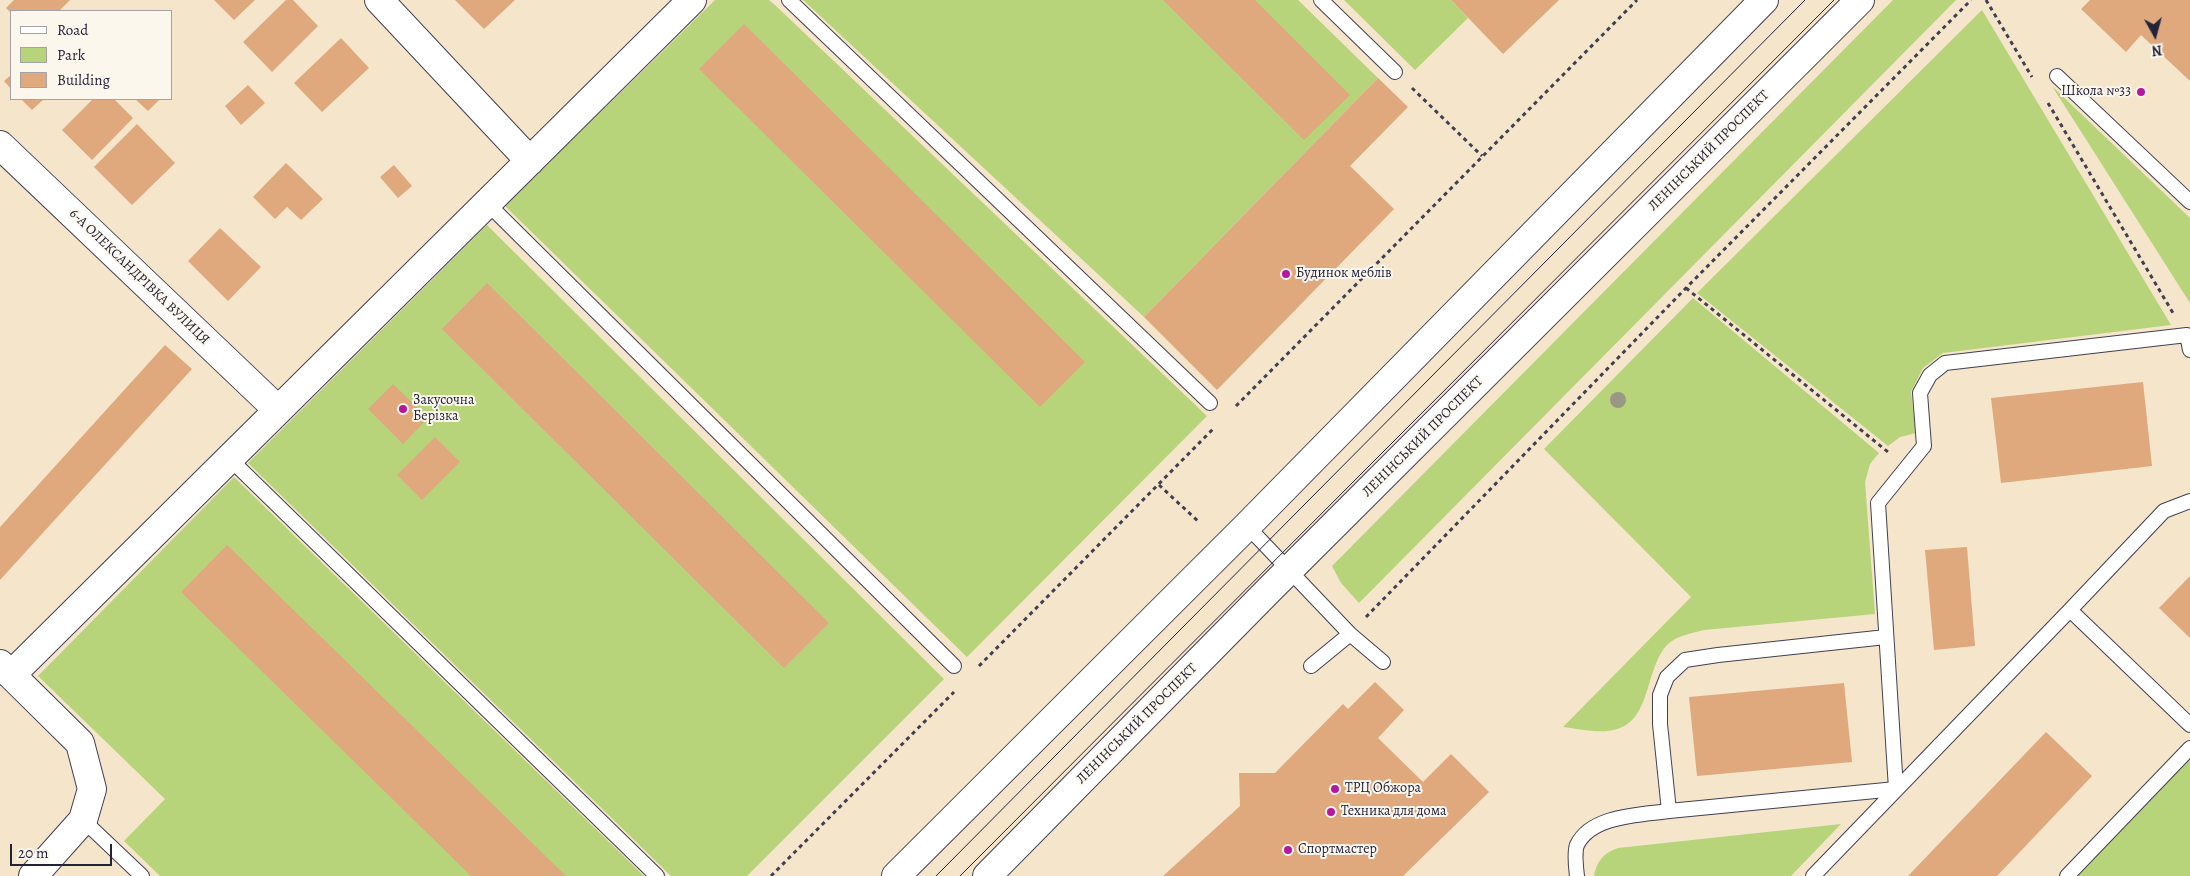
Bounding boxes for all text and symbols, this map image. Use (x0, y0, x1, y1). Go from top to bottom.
legend (10, 10, 172, 100)
north arrow (2130, 10, 2180, 60)
text: Road (57, 20, 88, 40)
text: N (2151, 40, 2163, 60)
text: Park (57, 45, 85, 65)
text: Building (57, 70, 110, 90)
place label: Школа №33 (2061, 84, 2131, 100)
marker: Школа №33 (2135, 86, 2147, 98)
street label: ЛЕНІНСЬКИЙ ПРОСПЕКТ (1645, 87, 1773, 215)
street label: 6-А ОЛЕКСАНДРІВКА ВУЛИЦЯ (65, 205, 213, 349)
place label: Будинок меблів (1296, 266, 1392, 282)
marker: Будинок меблів (1280, 268, 1292, 280)
street label: ЛЕНІНСЬКИЙ ПРОСПЕКТ (1359, 373, 1487, 501)
place label: Закусочна Берізка (413, 393, 474, 426)
marker: Закусочна Берізка (397, 403, 409, 415)
street label: ЛЕНІНСЬКИЙ ПРОСПЕКТ (1073, 660, 1201, 788)
place label: ТРЦ Обжора (1345, 781, 1421, 797)
marker: ТРЦ Обжора (1329, 783, 1341, 795)
place label: Техника для дома (1341, 804, 1447, 820)
marker: Техника для дома (1325, 806, 1337, 818)
scale bar (12, 834, 115, 866)
place label: Спортмастер (1298, 842, 1377, 858)
text: 20 m (18, 843, 49, 863)
marker: Спортмастер (1282, 844, 1294, 856)

